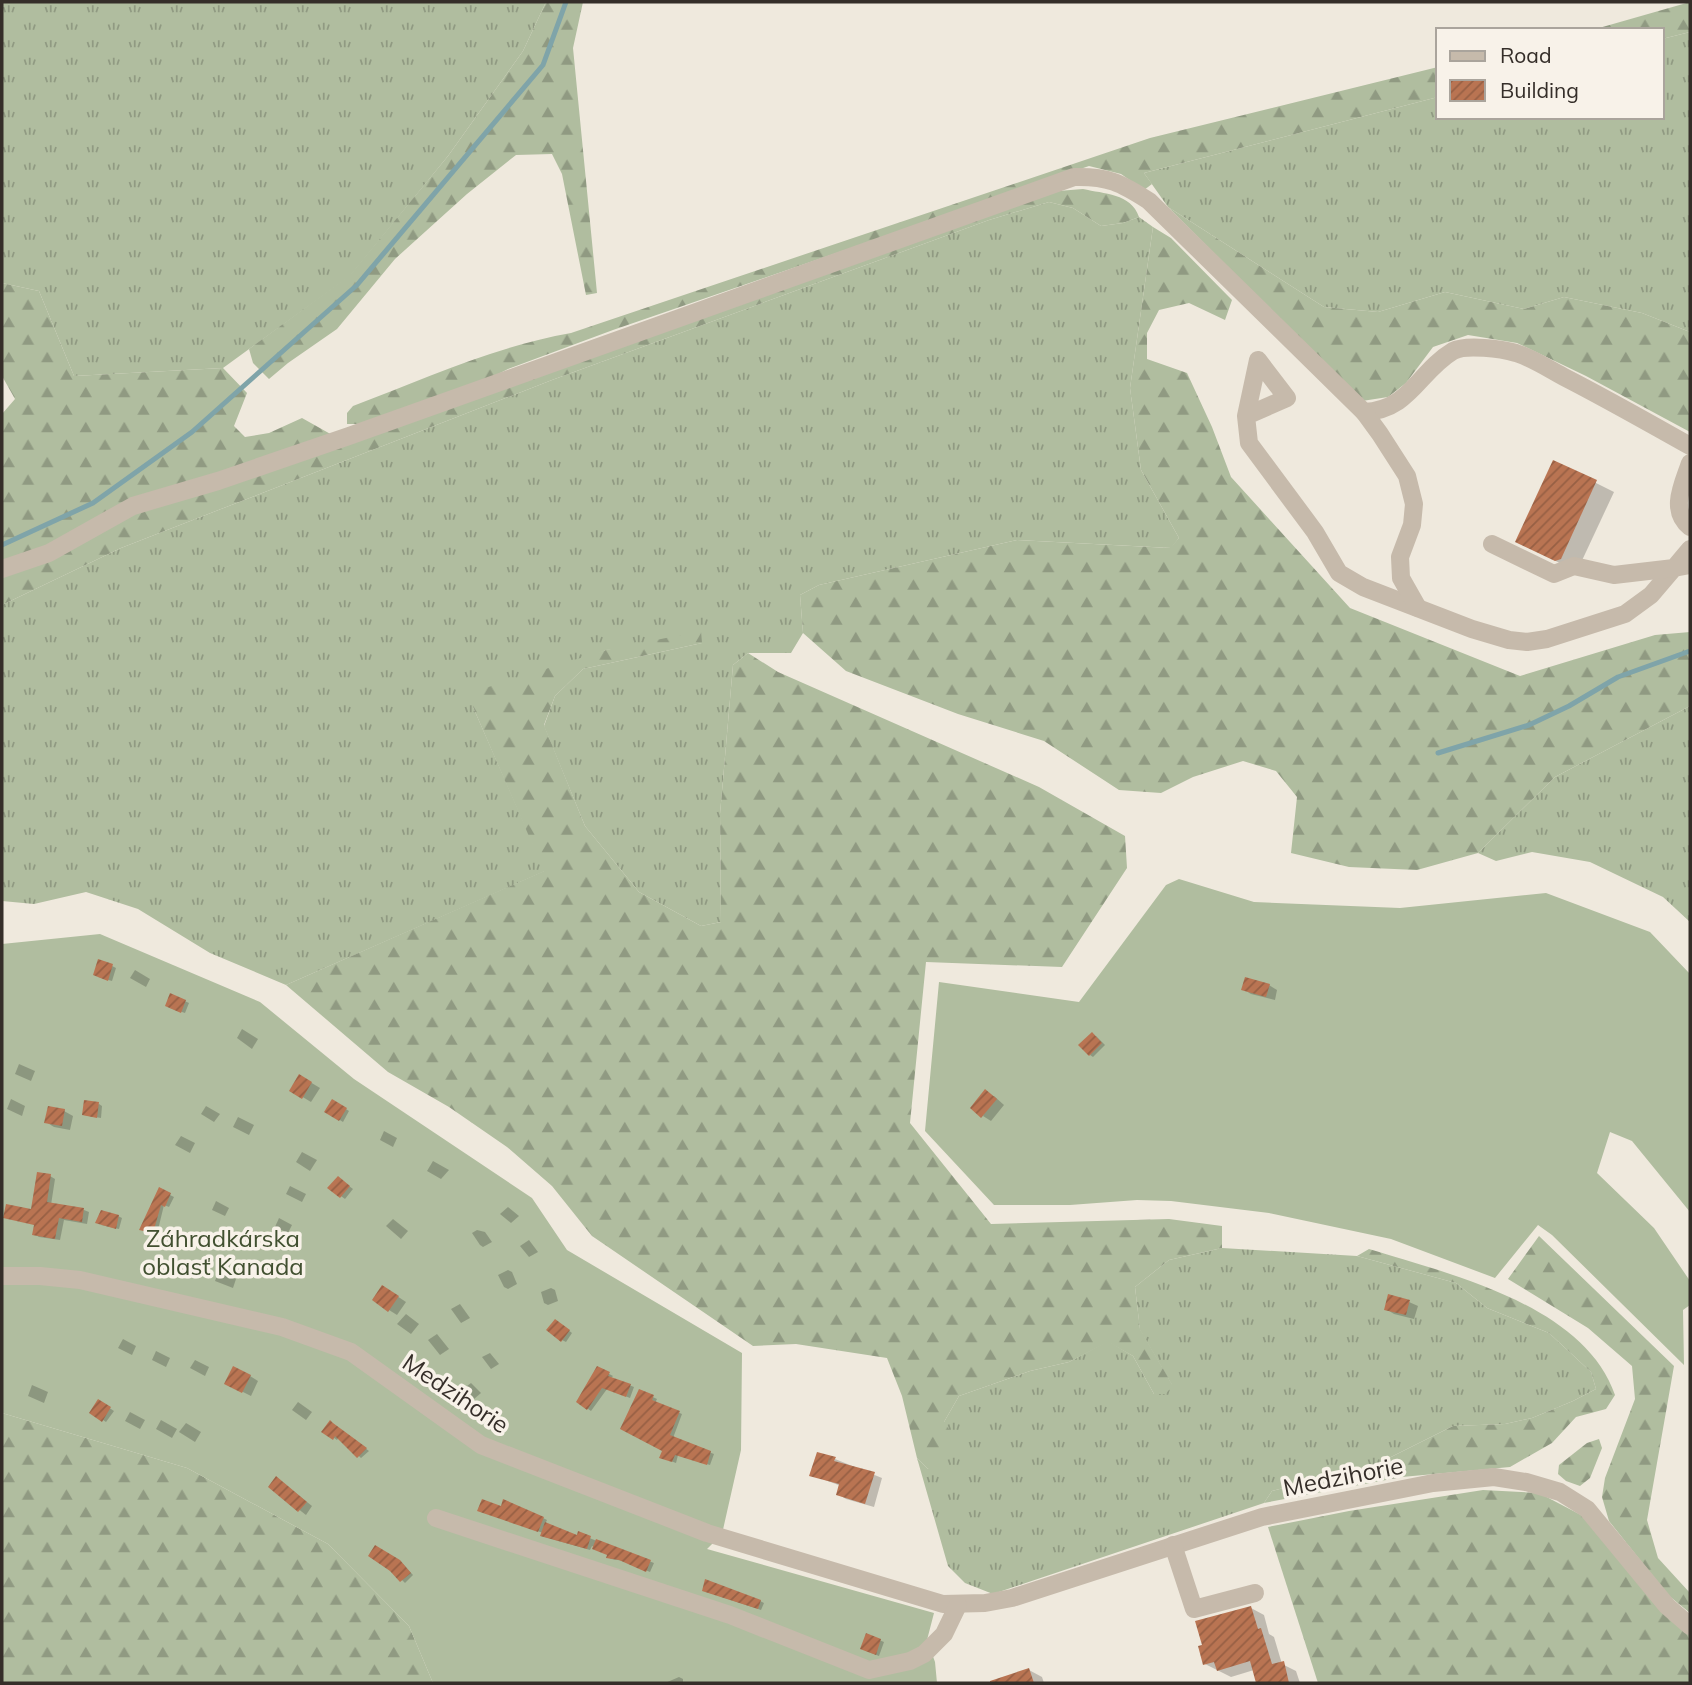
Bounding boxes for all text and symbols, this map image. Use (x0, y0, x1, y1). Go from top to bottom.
legend (1436, 28, 1664, 119)
text: Road (1500, 42, 1551, 68)
text: Building (1500, 77, 1579, 103)
park label: Záhradkárska oblasť Kanada (142, 1223, 304, 1281)
street label: Medzihorie (397, 1347, 515, 1439)
street label: Medzihorie (1281, 1450, 1405, 1502)

